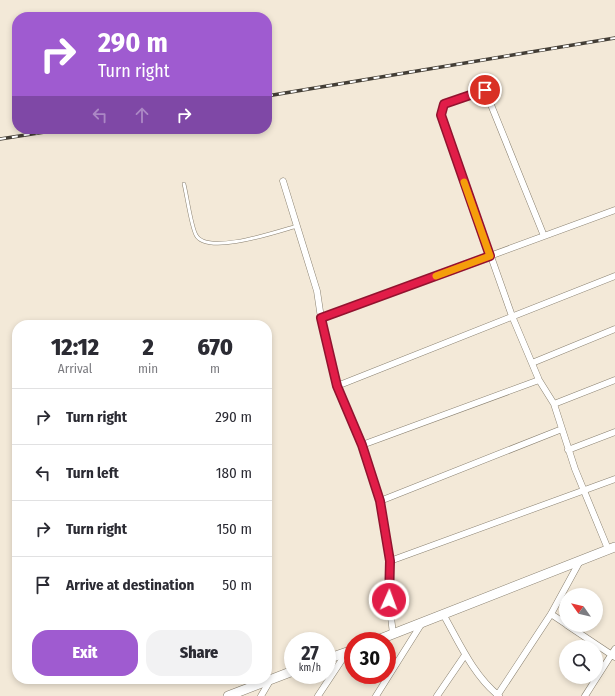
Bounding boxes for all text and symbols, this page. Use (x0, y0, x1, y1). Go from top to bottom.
text: 290 m (98, 26, 168, 59)
icon: right (32, 28, 84, 80)
text: Turn right (98, 60, 170, 82)
pin (468, 73, 502, 107)
icon: arrive (474, 79, 496, 101)
icon: left (89, 104, 111, 126)
icon: ahead (131, 104, 153, 126)
icon: right (173, 104, 195, 126)
text: 12:12 (51, 333, 99, 361)
text: 2 (142, 333, 154, 361)
text: 670 (197, 333, 233, 361)
text: Arrival (58, 361, 92, 376)
text: min (138, 361, 158, 376)
text: m (210, 361, 220, 376)
icon: right (32, 406, 54, 428)
text: Turn right (66, 408, 127, 426)
text: 290 m (215, 408, 252, 426)
icon: left (32, 462, 54, 484)
text: Turn left (66, 464, 119, 482)
text: 180 m (216, 464, 252, 482)
icon: right (32, 518, 54, 540)
text: Turn right (66, 520, 127, 538)
text: 150 m (216, 520, 252, 538)
icon: arrive (32, 574, 54, 596)
text: Arrive at destination (66, 576, 194, 594)
text: 50 m (222, 576, 252, 594)
position arrow (368, 579, 410, 621)
north arrow (559, 588, 603, 632)
map controls (559, 588, 603, 684)
button: Exit (32, 630, 138, 676)
button: Share (146, 630, 252, 676)
speed limit sign: 30 (344, 632, 396, 684)
button: search (559, 640, 603, 684)
text: 27 (301, 641, 319, 665)
text: km/h (299, 662, 321, 674)

